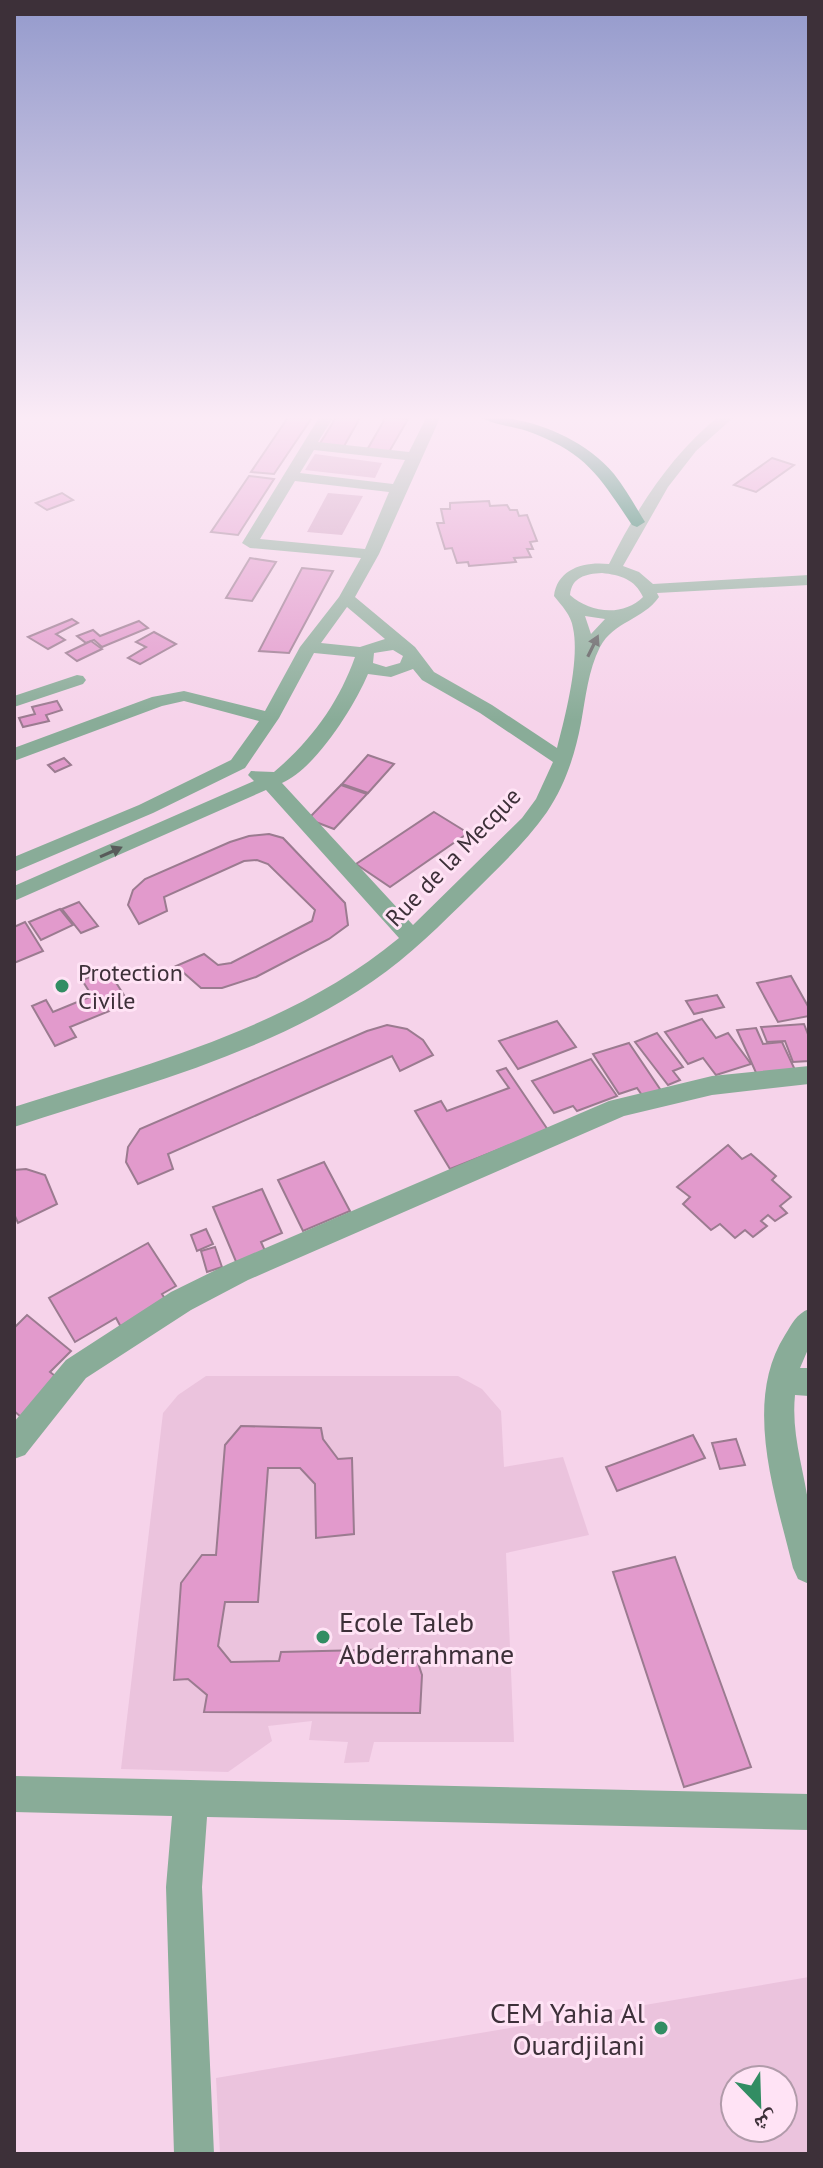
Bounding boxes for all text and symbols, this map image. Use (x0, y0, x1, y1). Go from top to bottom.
one-way arrow (586, 634, 600, 657)
street label: Rue de la Mecque (379, 781, 527, 933)
one-way arrow (99, 845, 123, 858)
place label: Protection Civile (78, 957, 183, 1016)
marker: Protection Civile (53, 977, 71, 995)
place label: Ecole Taleb Abderrahmane (339, 1603, 514, 1672)
marker: Ecole Taleb Abderrahmane (314, 1628, 332, 1646)
place label: CEM Yahia Al Ouardjilani (490, 1994, 645, 2063)
marker: CEM Yahia Al Ouardjilani (652, 2019, 670, 2037)
north arrow (719, 2064, 799, 2144)
text: ش (751, 2105, 783, 2140)

